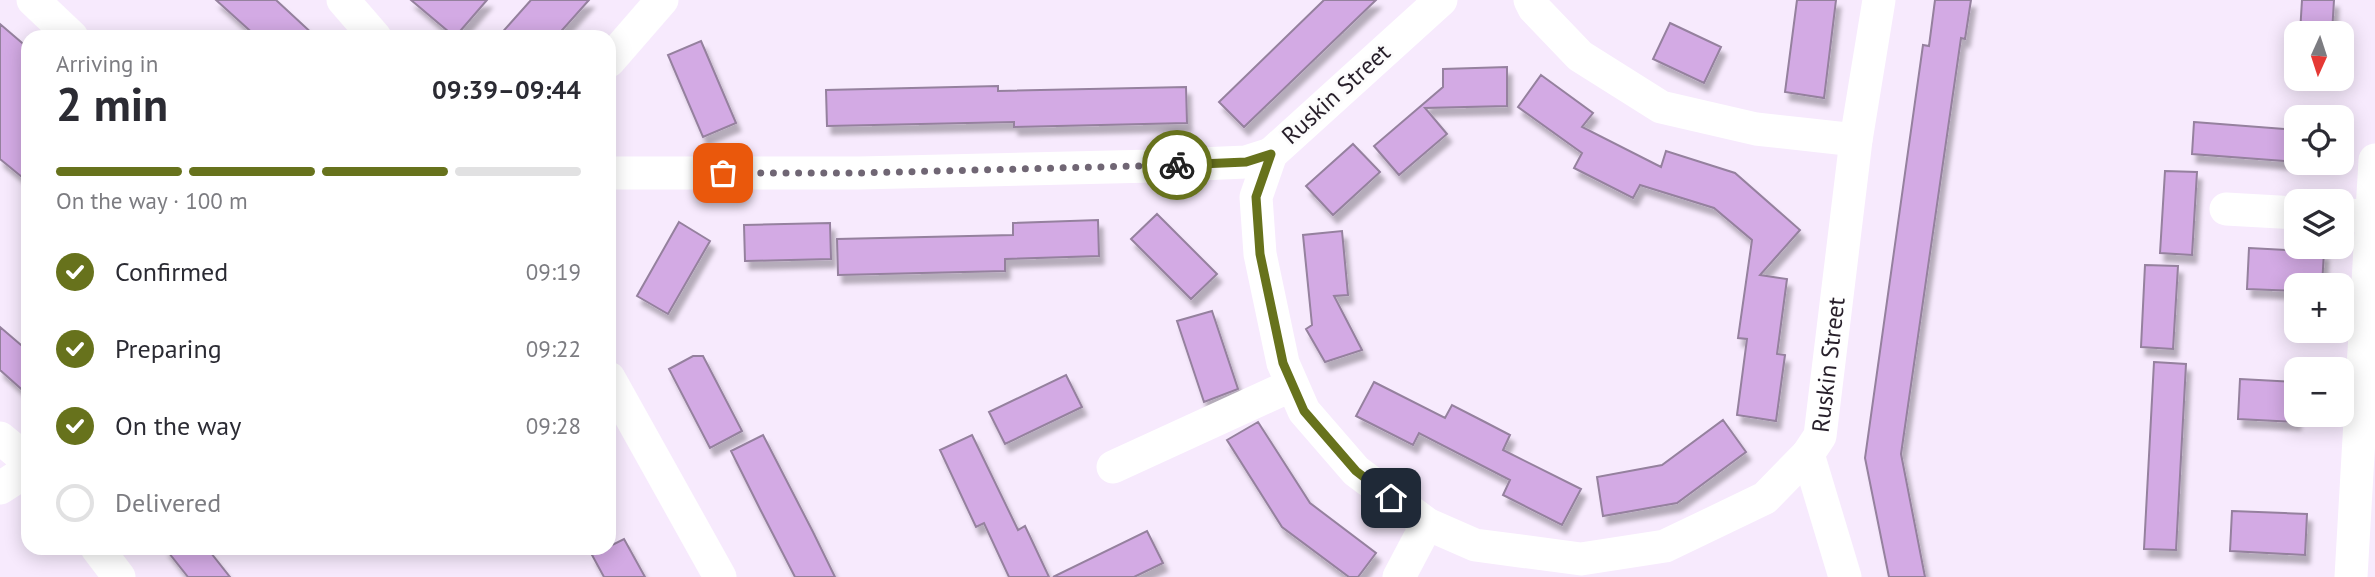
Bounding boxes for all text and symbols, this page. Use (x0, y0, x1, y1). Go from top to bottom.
north arrow (2284, 21, 2354, 91)
map controls (2284, 21, 2354, 427)
street label: Ruskin Street (1275, 37, 1397, 151)
text: Arriving in (56, 49, 158, 78)
text: 09:39–09:44 (432, 73, 581, 106)
text: 2 min (56, 74, 168, 134)
button: locate (2284, 105, 2354, 175)
courier (1142, 130, 1212, 200)
pin (693, 143, 753, 203)
icon: bike (1158, 146, 1196, 184)
icon: bag (704, 154, 742, 192)
text: On the way · 100 m (56, 186, 248, 215)
button: layers (2284, 189, 2354, 259)
icon: check (56, 253, 94, 291)
text: Confirmed (115, 255, 228, 288)
text: 09:19 (526, 257, 581, 286)
button: + (2284, 273, 2354, 343)
street label: Ruskin Street (1805, 295, 1852, 434)
icon: check (56, 330, 94, 368)
text: Preparing (115, 332, 222, 365)
text: 09:22 (526, 334, 581, 363)
button: − (2284, 357, 2354, 427)
icon: check (56, 407, 94, 445)
text: On the way (115, 409, 241, 442)
text: 09:28 (526, 411, 581, 440)
pin (1361, 468, 1421, 528)
icon: home (1372, 479, 1410, 517)
text: Delivered (115, 486, 221, 519)

